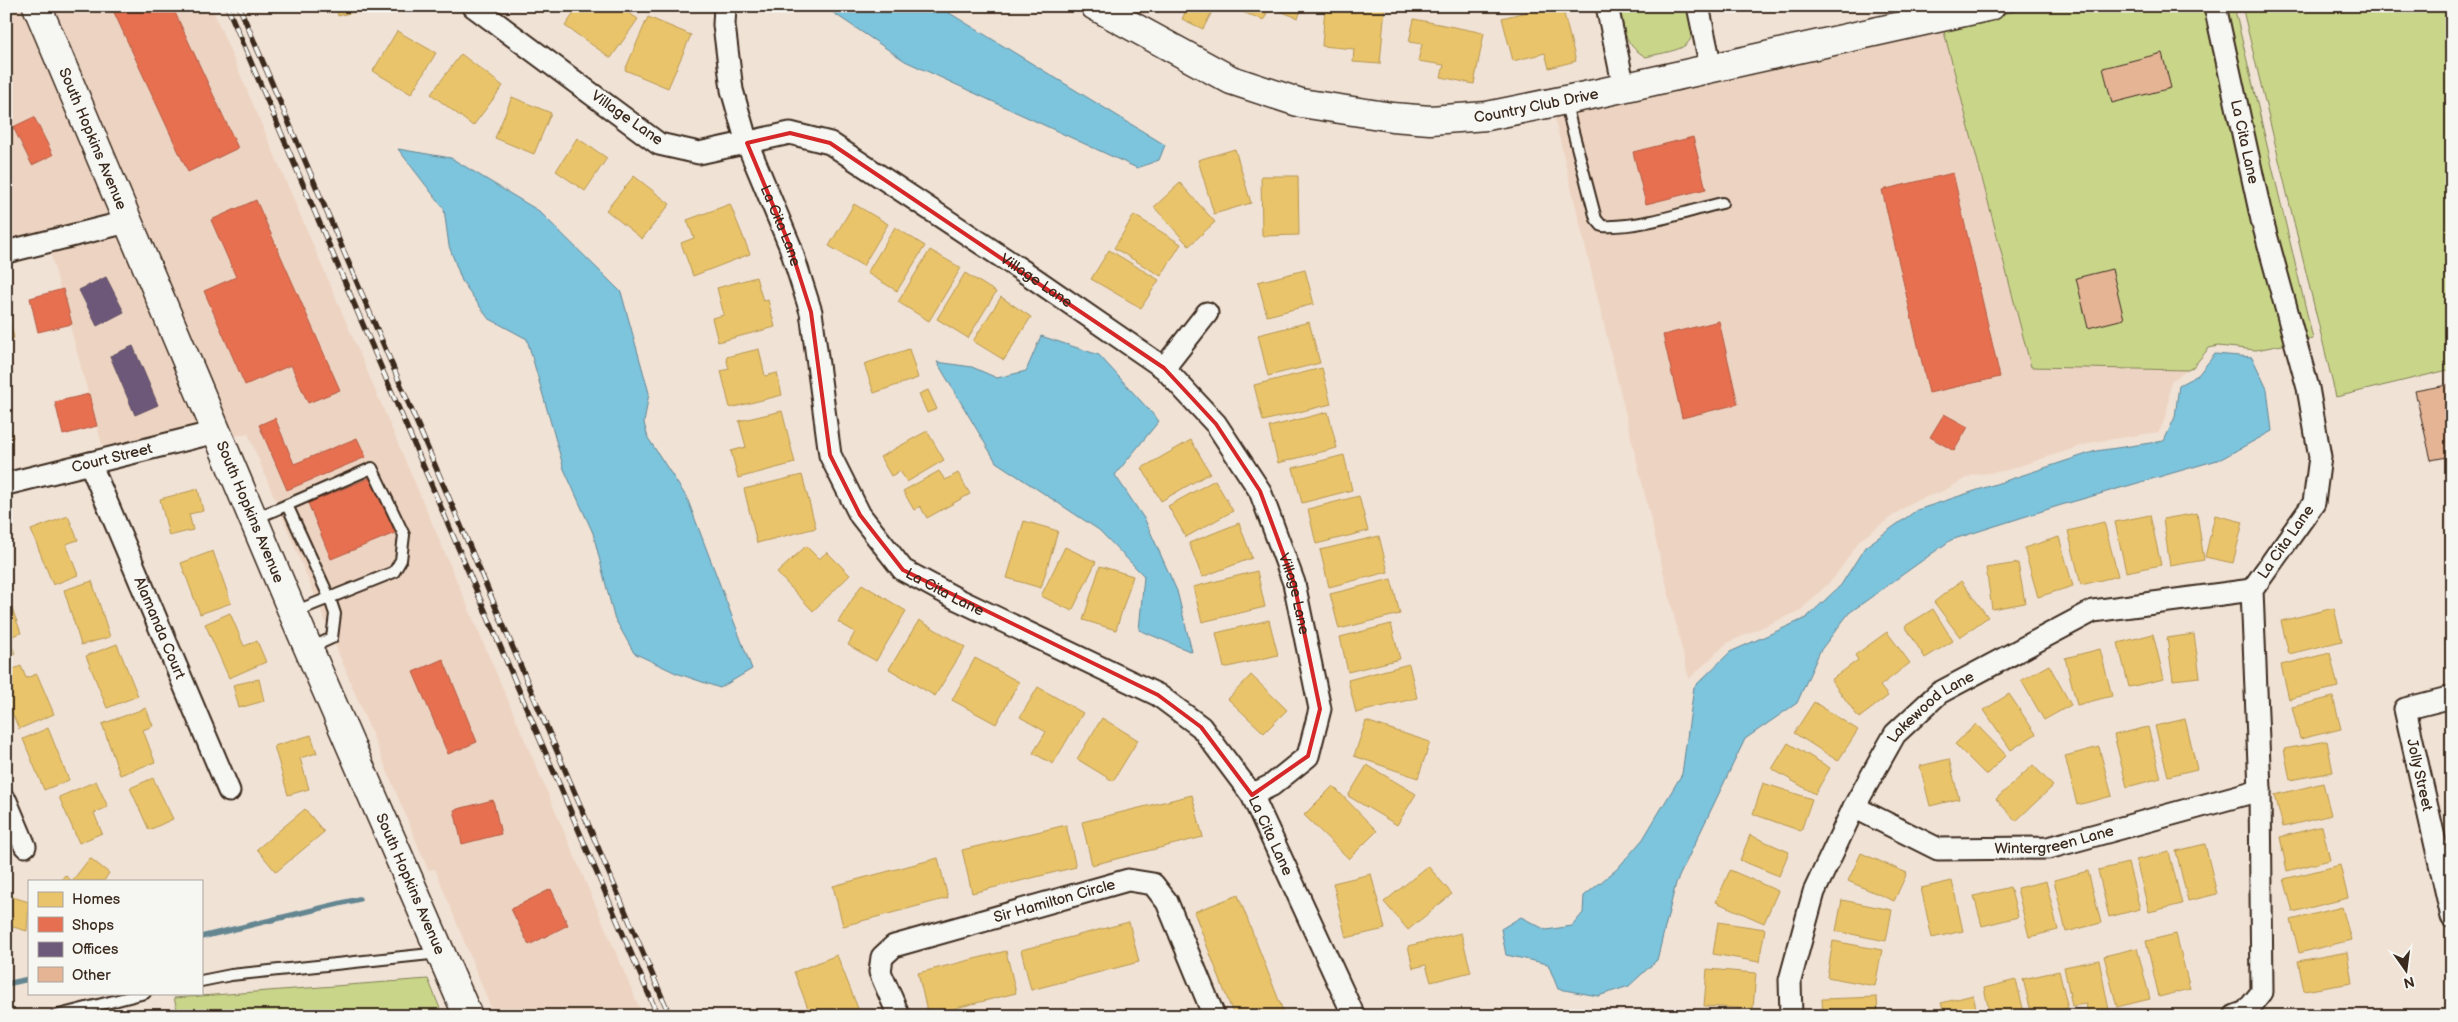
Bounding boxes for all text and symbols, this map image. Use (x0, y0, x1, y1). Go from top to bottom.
street label: South Hopkins Avenue (55, 65, 131, 213)
street label: Country Club Drive (1473, 84, 1600, 126)
street label: Village Lane (587, 86, 667, 150)
street label: La Cita Lane (2226, 98, 2263, 186)
street label: La Cita Lane (756, 182, 805, 269)
street label: Village Lane (997, 249, 1076, 312)
street label: South Hopkins Avenue (212, 438, 289, 586)
street label: Court Street (69, 439, 155, 477)
street label: La Cita Lane (2254, 501, 2318, 583)
street label: Village Lane (1274, 550, 1314, 636)
street label: La Cita Lane (902, 564, 987, 620)
street label: Alamanda Court (130, 574, 190, 682)
street label: Lakewood Lane (1883, 667, 1977, 746)
street label: Jolly Street (2402, 737, 2437, 813)
street label: La Cita Lane (1244, 793, 1297, 879)
street label: South Hopkins Avenue (372, 810, 450, 957)
street label: Wintergreen Lane (1994, 821, 2116, 858)
street label: Sir Hamilton Circle (991, 875, 1117, 927)
legend (28, 880, 202, 994)
text: Homes (72, 890, 121, 909)
text: Shops (72, 916, 115, 935)
text: Offices (72, 940, 119, 959)
north arrow (2380, 944, 2430, 994)
text: Other (72, 966, 111, 985)
text: N (2402, 973, 2416, 992)

